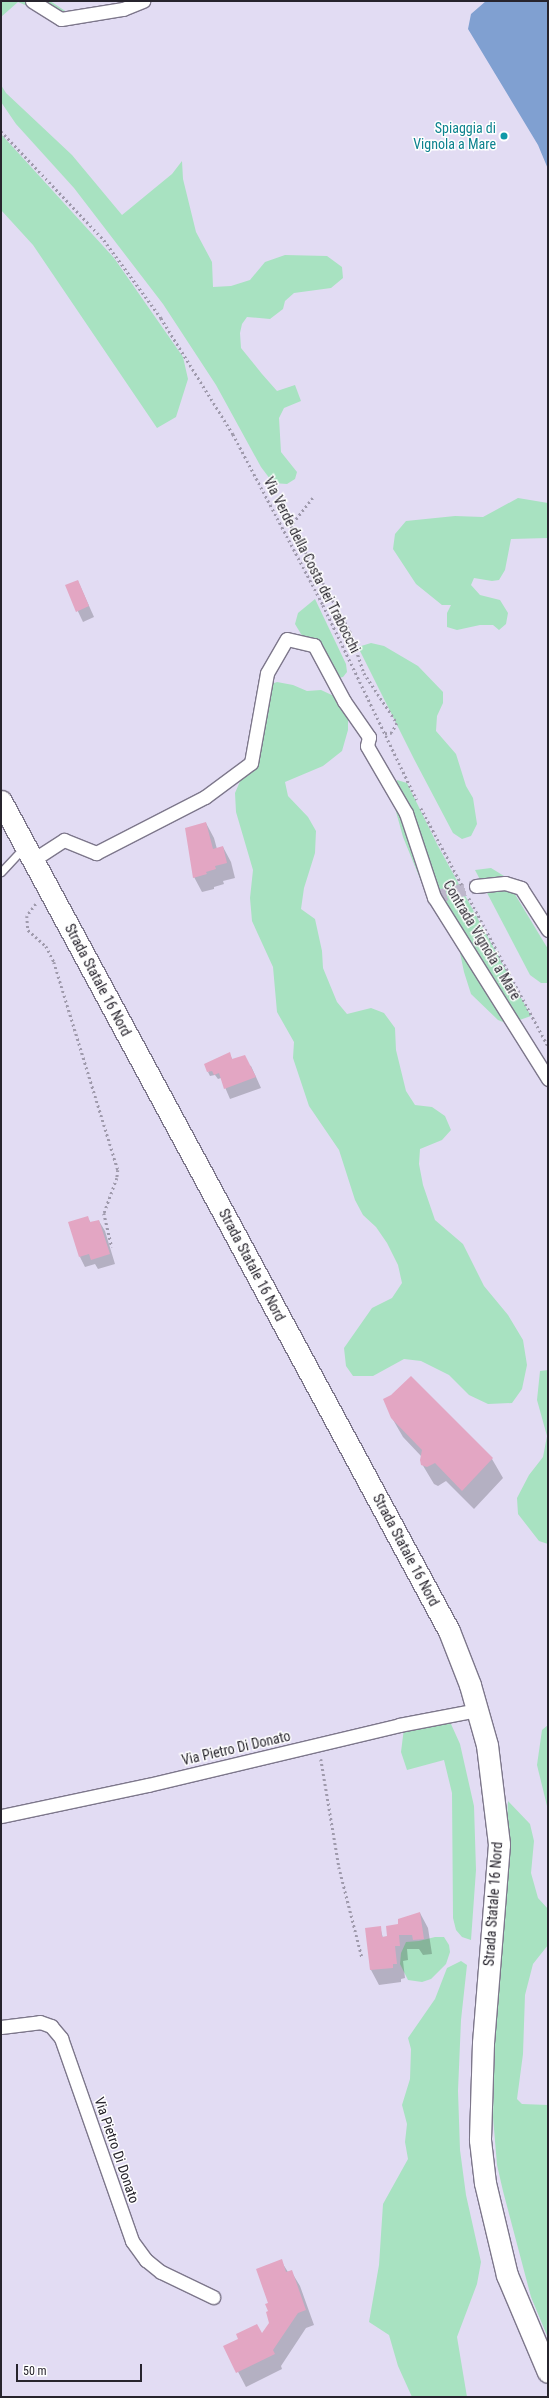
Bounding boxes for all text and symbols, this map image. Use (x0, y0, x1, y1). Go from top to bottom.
place label: Spiaggia di Vignola a Mare (413, 120, 496, 152)
marker: Spiaggia di Vignola a Mare (499, 131, 509, 141)
street label: Via Verde della Costa dei Trabocchi (260, 474, 364, 656)
street label: Contrada Vignola a Mare (440, 877, 524, 1003)
street label: Strada Statale 16 Nord (61, 921, 135, 1039)
street label: Strada Statale 16 Nord (215, 1206, 289, 1324)
street label: Strada Statale 16 Nord (369, 1491, 443, 1609)
street label: Via Pietro Di Donato (180, 1727, 292, 1769)
street label: Strada Statale 16 Nord (480, 1841, 506, 1967)
street label: Via Pietro Di Donato (91, 2095, 143, 2205)
scale bar (18, 2356, 144, 2382)
text: 50 m (23, 2364, 47, 2378)

